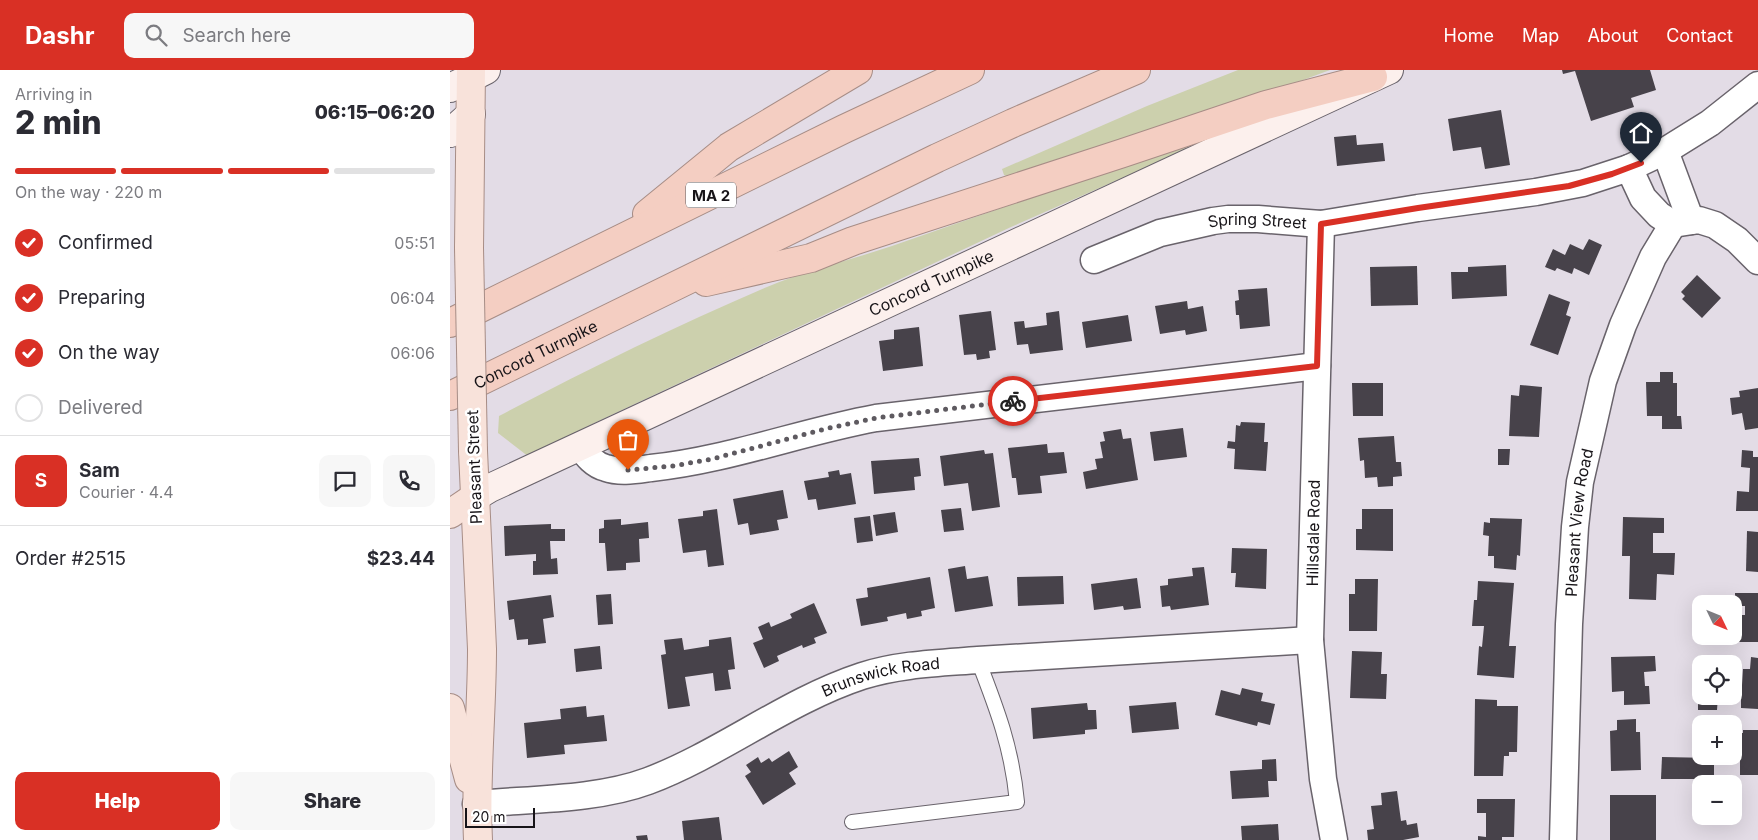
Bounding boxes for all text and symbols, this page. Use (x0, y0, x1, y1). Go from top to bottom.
search box (124, 13, 474, 58)
text: Dashr (25, 21, 94, 50)
icon: search (142, 21, 170, 49)
text: Search here (182, 24, 291, 47)
text: Home (1444, 25, 1494, 46)
text: Map (1522, 25, 1559, 46)
text: About (1587, 25, 1638, 46)
text: Contact (1666, 25, 1733, 46)
text: Arriving in (15, 84, 92, 104)
text: 06:15–06:20 (315, 101, 435, 124)
text: 2 min (15, 103, 101, 142)
pin (1620, 112, 1662, 163)
icon: home (1627, 119, 1655, 147)
text: On the way · 220 m (15, 182, 162, 202)
road number: MA 2 (686, 182, 736, 208)
street label: Spring Street (1206, 209, 1307, 233)
icon: check (15, 229, 43, 257)
text: Confirmed (58, 231, 153, 254)
text: 05:51 (394, 233, 435, 253)
street label: Concord Turnpike (866, 245, 997, 320)
icon: check (15, 284, 43, 312)
text: Preparing (58, 286, 145, 309)
text: 06:04 (390, 288, 435, 308)
street label: Concord Turnpike (470, 316, 601, 393)
icon: check (15, 339, 43, 367)
text: On the way (58, 341, 160, 364)
text: 06:06 (390, 343, 435, 363)
courier (988, 376, 1038, 426)
icon: bike (999, 387, 1027, 415)
text: Delivered (58, 396, 143, 419)
street label: Pleasant Street (462, 410, 486, 524)
pin (607, 419, 649, 470)
icon: bag (614, 426, 642, 454)
street label: Pleasant View Road (1561, 447, 1597, 597)
button: chat (319, 455, 371, 507)
button: phone (383, 455, 435, 507)
text: Sam (79, 459, 120, 482)
text: S (35, 469, 47, 492)
street label: Hillsdale Road (1302, 479, 1324, 587)
text: Courier · 4.4 (79, 482, 174, 502)
text: Order #2515 (15, 547, 126, 570)
text: $23.44 (367, 547, 435, 570)
north arrow (1692, 595, 1742, 645)
map controls (1692, 595, 1742, 825)
street label: Brunswick Road (818, 653, 941, 701)
button: locate (1692, 655, 1742, 705)
button: + (1692, 715, 1742, 765)
button: Help (15, 772, 220, 830)
button: Share (230, 772, 435, 830)
button: − (1692, 775, 1742, 825)
scale bar (465, 805, 535, 828)
text: 20 m (472, 808, 506, 825)

